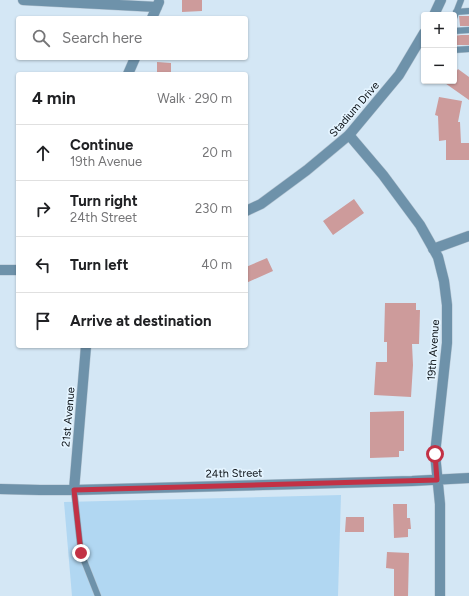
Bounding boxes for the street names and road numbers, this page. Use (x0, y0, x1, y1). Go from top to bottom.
street label: Stadium Drive (327, 79, 382, 140)
street label: 19th Avenue (425, 319, 442, 381)
street label: 21st Avenue (59, 387, 78, 447)
street label: 24th Street (206, 467, 263, 480)

